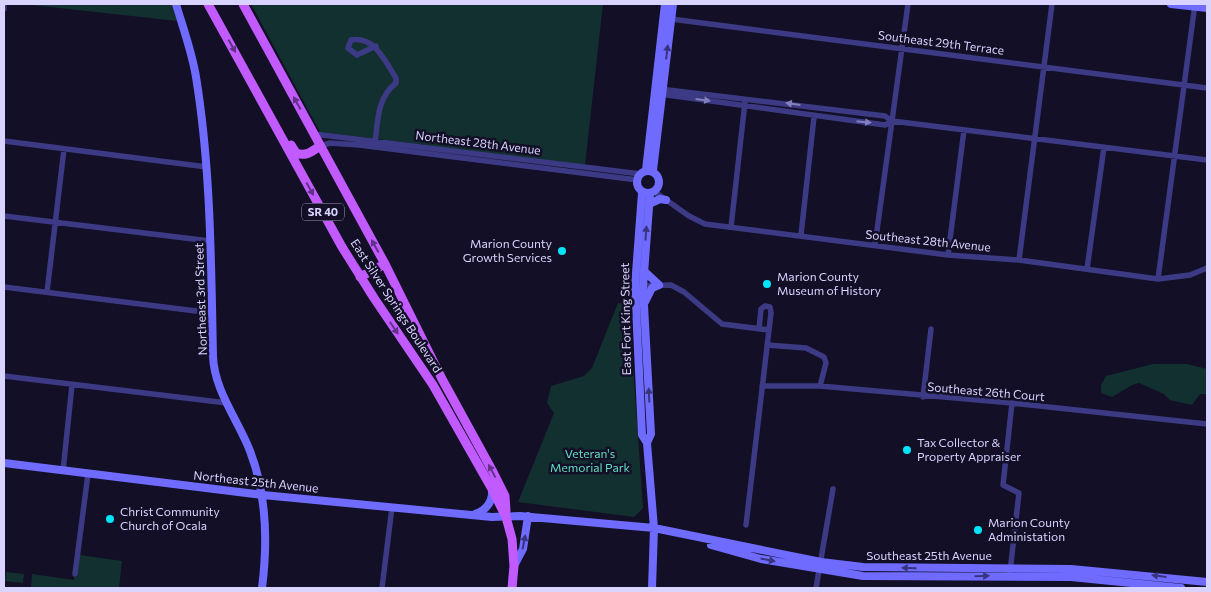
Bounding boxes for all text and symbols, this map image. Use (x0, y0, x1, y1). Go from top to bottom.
street label: Southeast 29th Terrace (877, 27, 1005, 57)
one-way arrow (227, 40, 236, 53)
one-way arrow (663, 44, 671, 60)
one-way arrow (293, 96, 301, 111)
one-way arrow (695, 96, 711, 104)
one-way arrow (785, 100, 801, 108)
one-way arrow (856, 118, 872, 126)
street label: Northeast 28th Avenue (415, 127, 542, 157)
one-way arrow (306, 182, 314, 196)
road number: SR 40 (302, 203, 344, 220)
one-way arrow (642, 225, 650, 241)
street label: Southeast 28th Avenue (865, 226, 991, 254)
street label: East Silver Springs Boulevard (348, 236, 445, 375)
place label: Marion County Growth Services (463, 236, 552, 264)
one-way arrow (371, 239, 379, 253)
street label: Northeast 3rd Street (191, 242, 209, 356)
marker: Marion County Growth Services (556, 245, 568, 257)
street label: East Fort King Street (617, 263, 633, 375)
place label: Marion County Museum of History (777, 269, 881, 297)
marker: Marion County Museum of History (761, 278, 773, 290)
one-way arrow (389, 321, 399, 335)
street label: Southeast 26th Court (927, 379, 1045, 403)
one-way arrow (644, 387, 652, 403)
place label: Tax Collector & Property Appraiser (917, 435, 1021, 463)
marker: Tax Collector & Property Appraiser (901, 444, 913, 456)
park label: Veteran's Memorial Park (550, 446, 631, 474)
one-way arrow (488, 464, 496, 478)
street label: Northeast 25th Avenue (193, 467, 319, 495)
place label: Christ Community Church of Ocala (120, 504, 220, 532)
marker: Christ Community Church of Ocala (104, 513, 116, 525)
place label: Marion County Administation (988, 515, 1070, 543)
marker: Marion County Administation (972, 524, 984, 536)
one-way arrow (520, 534, 528, 550)
street label: Southeast 25th Avenue (866, 548, 992, 562)
one-way arrow (761, 557, 777, 565)
one-way arrow (901, 564, 917, 572)
one-way arrow (974, 572, 990, 580)
one-way arrow (1151, 572, 1167, 580)

